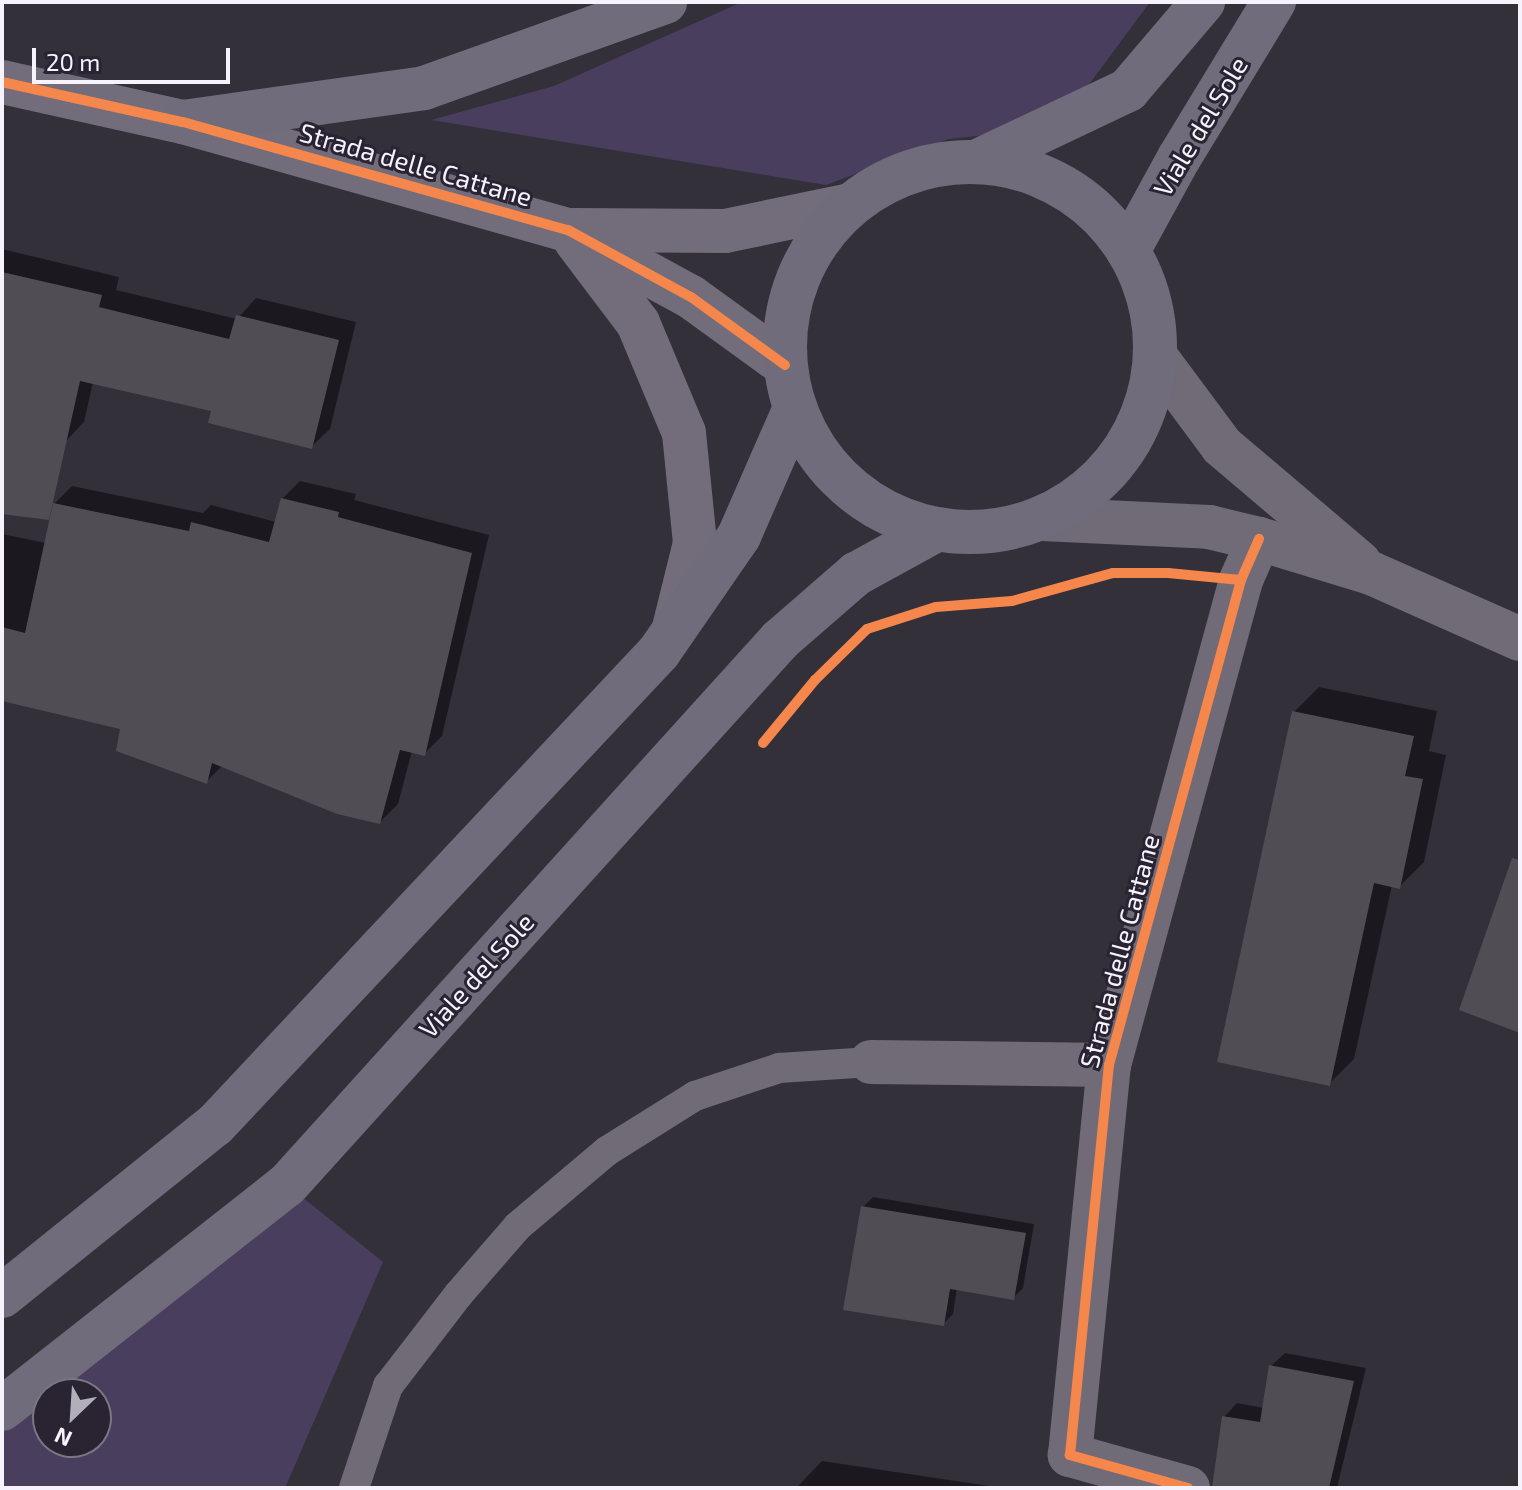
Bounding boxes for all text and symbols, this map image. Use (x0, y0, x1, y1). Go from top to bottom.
scale bar (36, 32, 234, 82)
text: 20 m (46, 47, 100, 76)
street label: Viale del Sole (1146, 50, 1254, 202)
street label: Strada delle Cattane (296, 116, 536, 212)
street label: Strada delle Cattane (1073, 831, 1165, 1071)
street label: Viale del Sole (412, 906, 540, 1044)
north arrow (32, 1378, 112, 1458)
text: N (50, 1423, 75, 1453)

